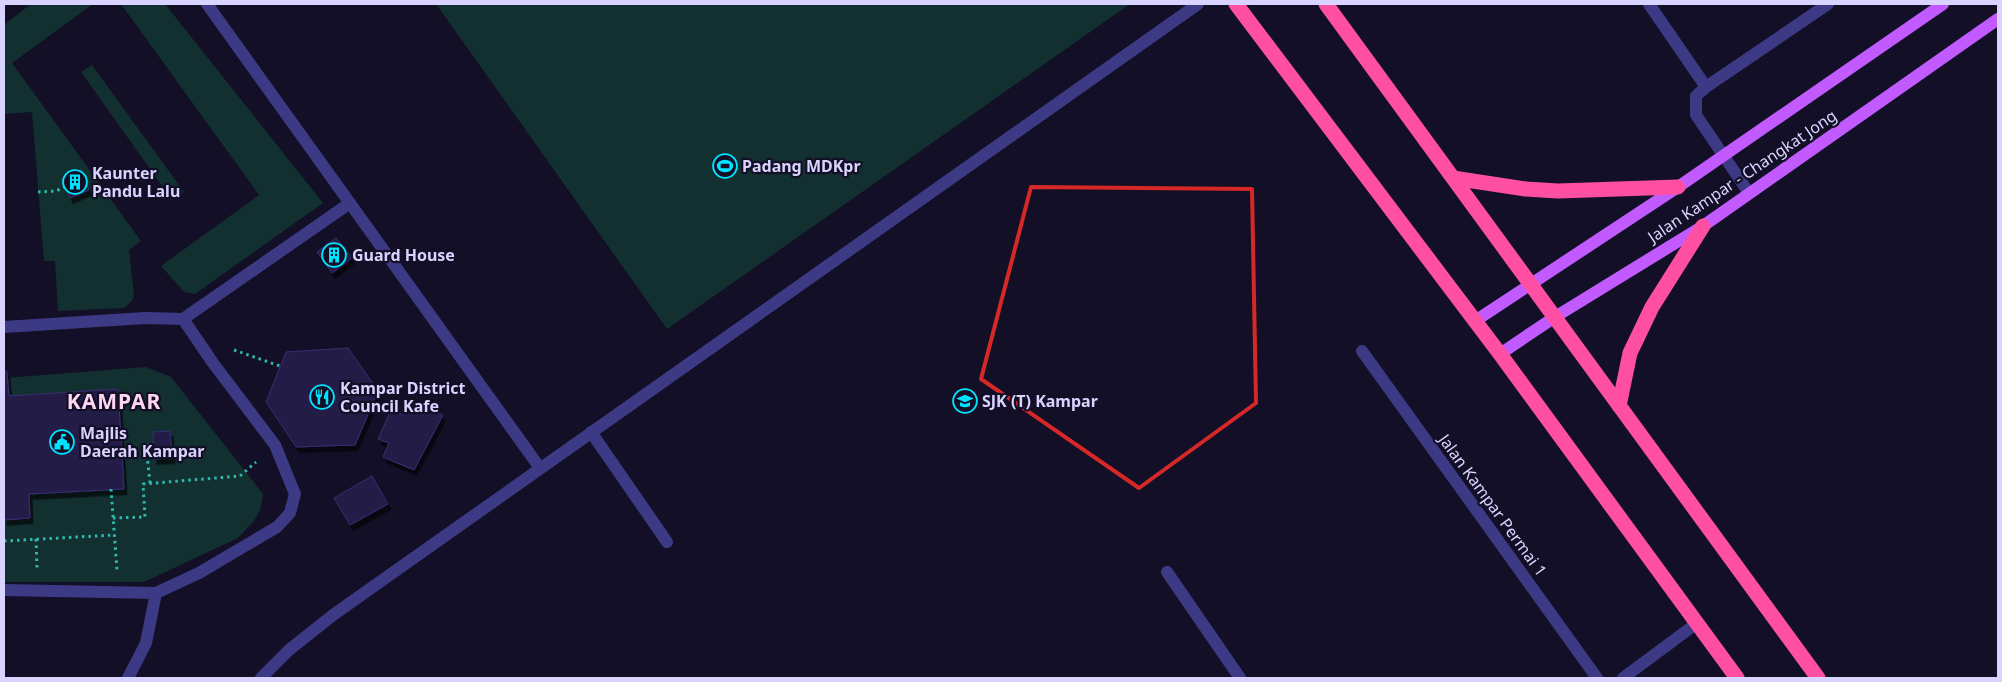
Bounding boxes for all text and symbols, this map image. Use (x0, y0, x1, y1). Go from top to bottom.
street label: Jalan Kampar - Changkat Jong (1642, 104, 1841, 249)
sports icon: Padang MDKpr (712, 153, 738, 179)
place label: Padang MDKpr (742, 155, 861, 177)
place label: Kaunter Pandu Lalu (92, 162, 180, 202)
building icon: Kaunter Pandu Lalu (62, 169, 88, 195)
building icon: Guard House (321, 242, 347, 268)
place label: Guard House (352, 244, 455, 266)
place label: Kampar District Council Kafe (340, 377, 465, 417)
restaurant icon: Kampar District Council Kafe (309, 384, 335, 410)
district label: KAMPAR (67, 387, 161, 415)
school or university icon: SJK (T) Kampar (952, 388, 978, 414)
place label: SJK (T) Kampar (982, 390, 1098, 412)
place label: Majlis Daerah Kampar (80, 422, 204, 462)
street label: Jalan Kampar Permai 1 (1433, 428, 1552, 580)
public building icon: Majlis Daerah Kampar (49, 429, 75, 455)

